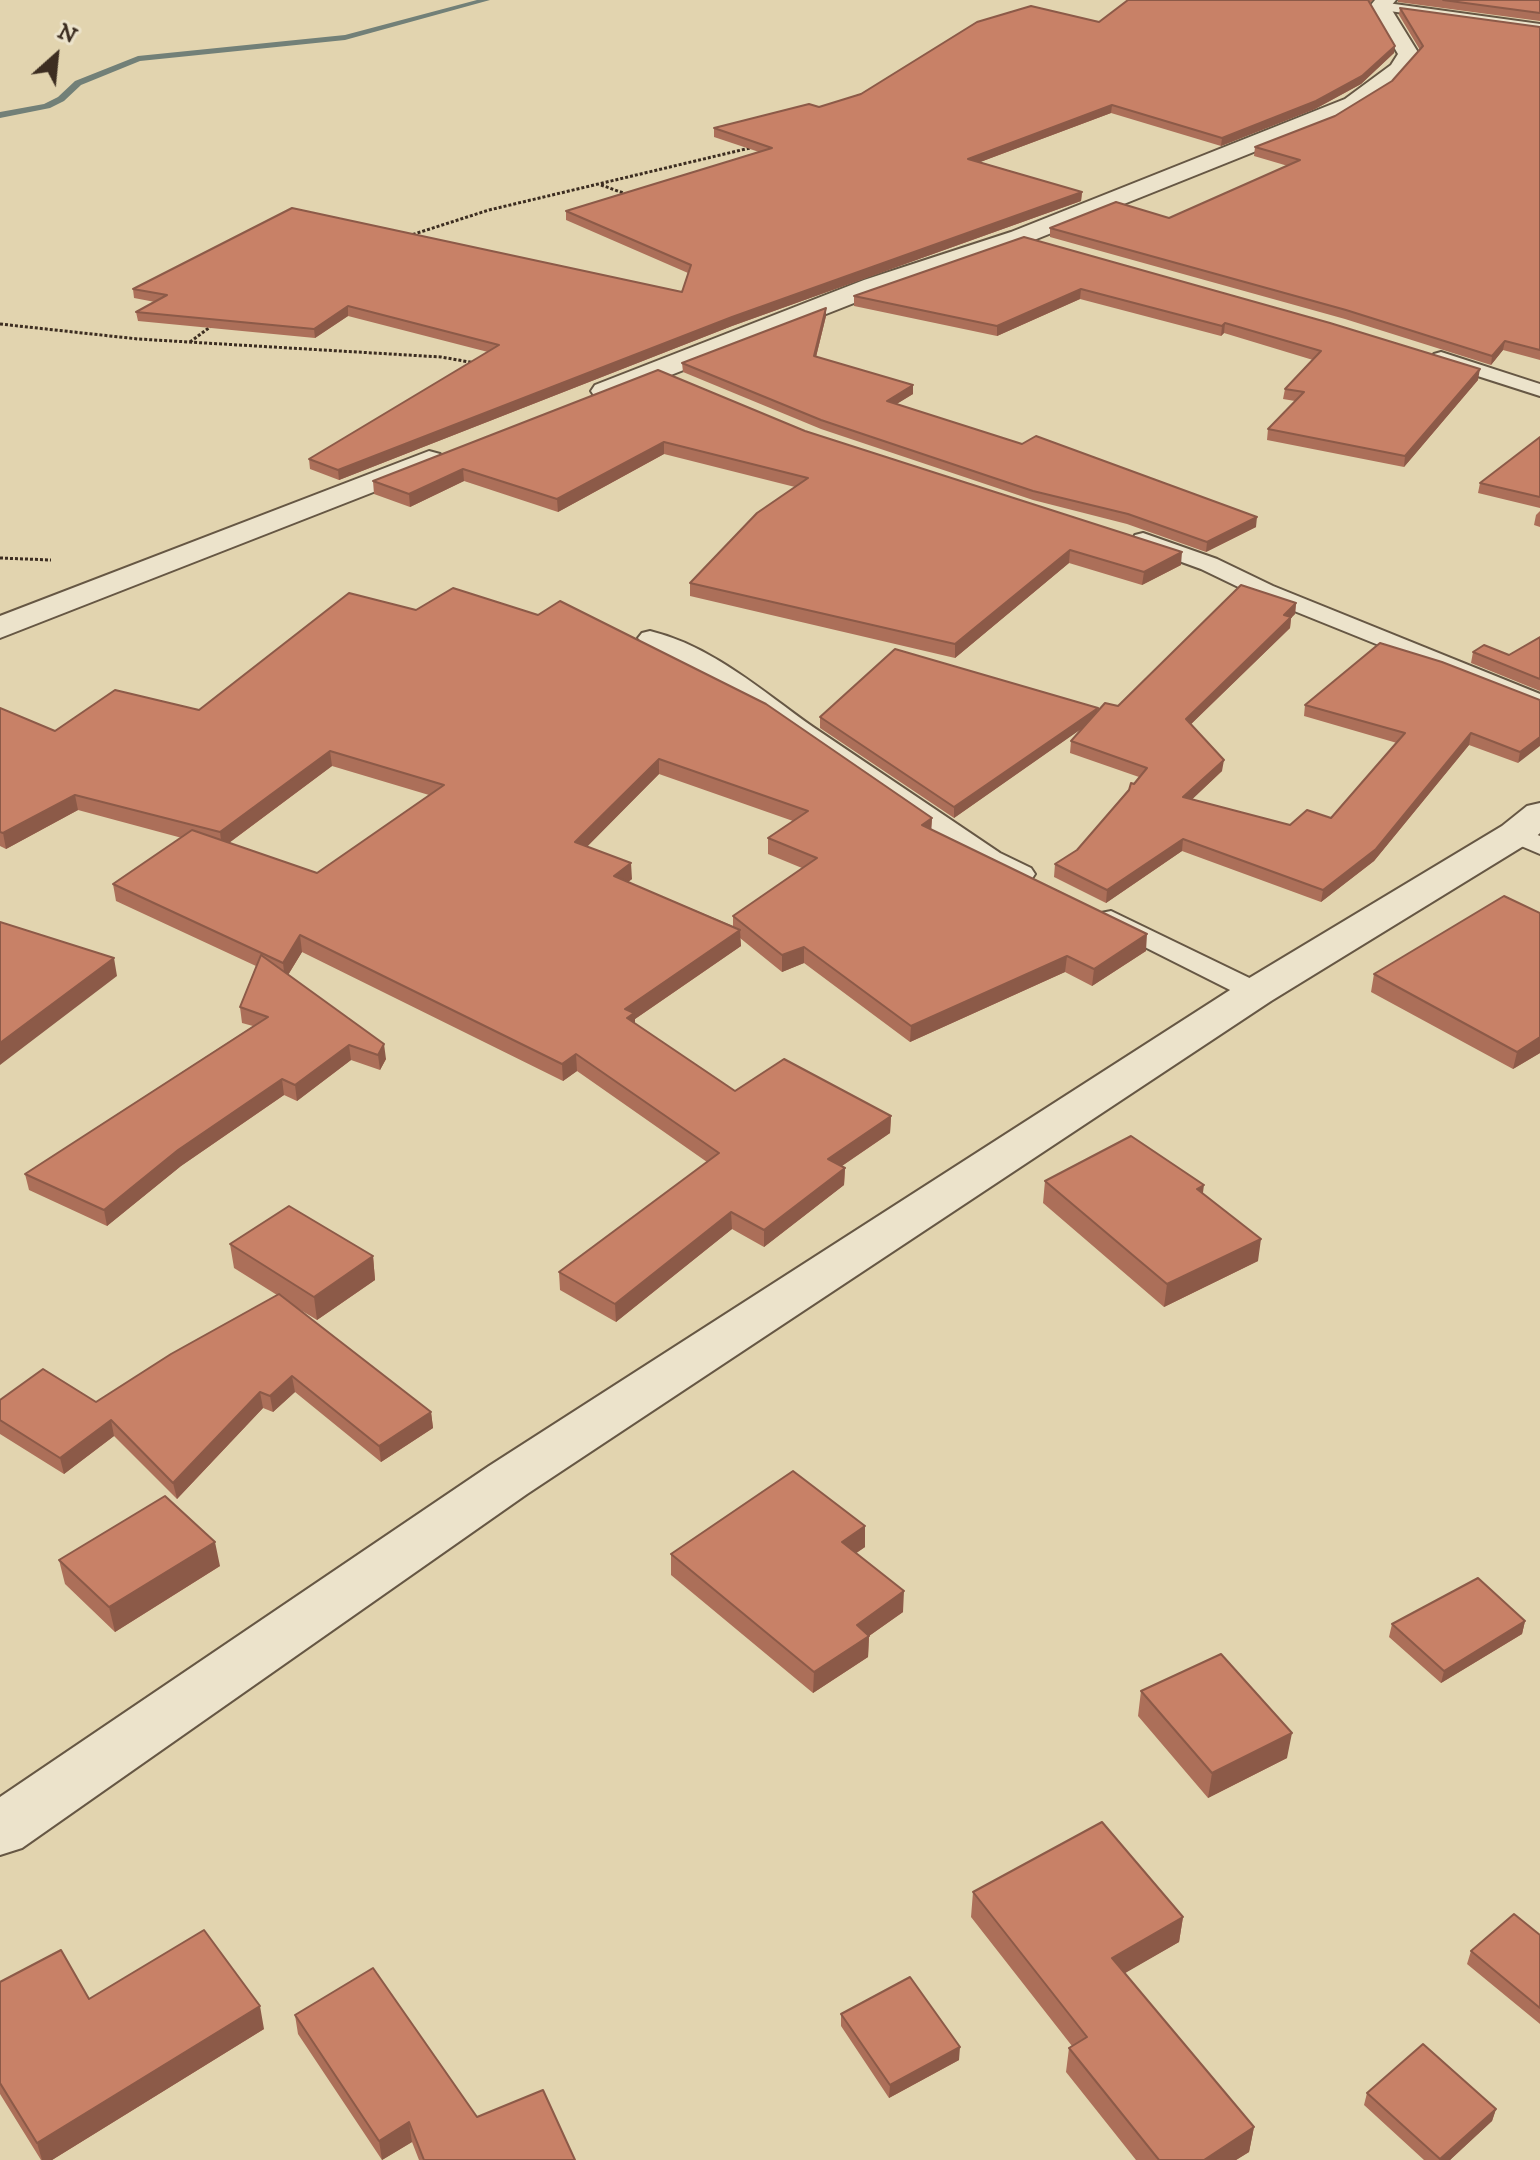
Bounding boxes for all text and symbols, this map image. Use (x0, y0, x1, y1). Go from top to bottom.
north arrow (16, 16, 96, 96)
text: N (53, 18, 81, 50)

